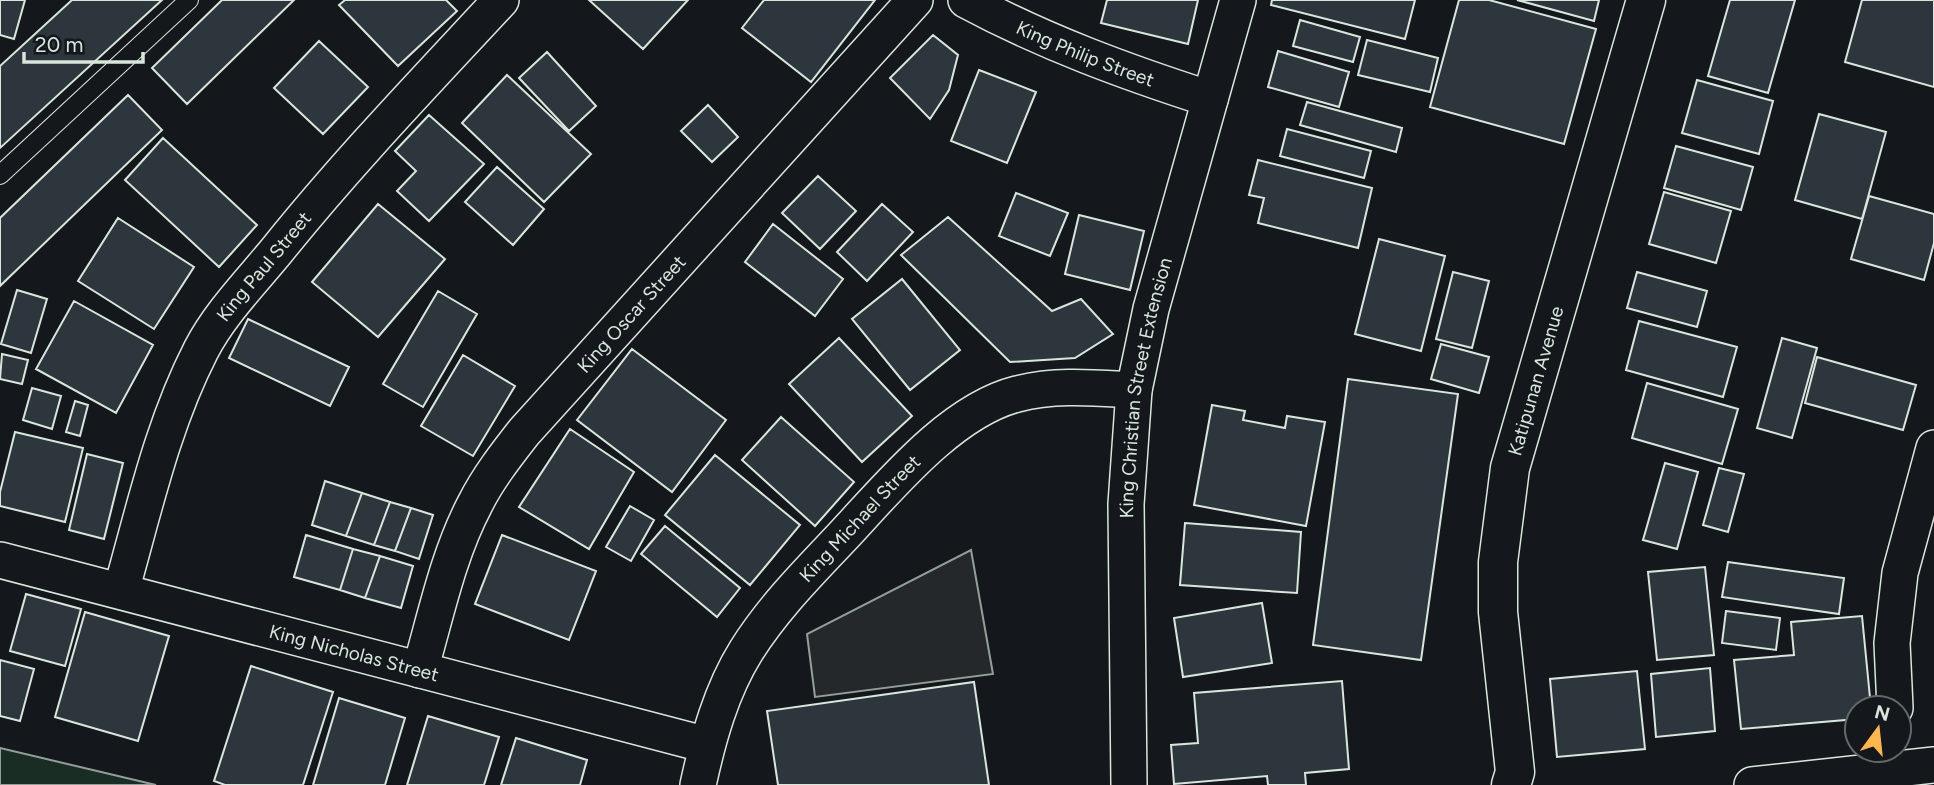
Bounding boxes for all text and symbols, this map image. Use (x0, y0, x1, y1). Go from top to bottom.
street label: King Philip Street (1013, 15, 1157, 91)
scale bar (24, 21, 144, 65)
text: 20 m (35, 32, 83, 57)
street label: King Paul Street (211, 207, 316, 326)
street label: King Oscar Street (572, 250, 690, 377)
street label: King Christian Street Extension (1114, 255, 1176, 518)
street label: Katipunan Avenue (1503, 303, 1568, 458)
street label: King Michael Street (794, 450, 925, 587)
street label: King Nicholas Street (267, 619, 441, 686)
north arrow (1843, 694, 1913, 764)
text: N (1872, 700, 1892, 726)

